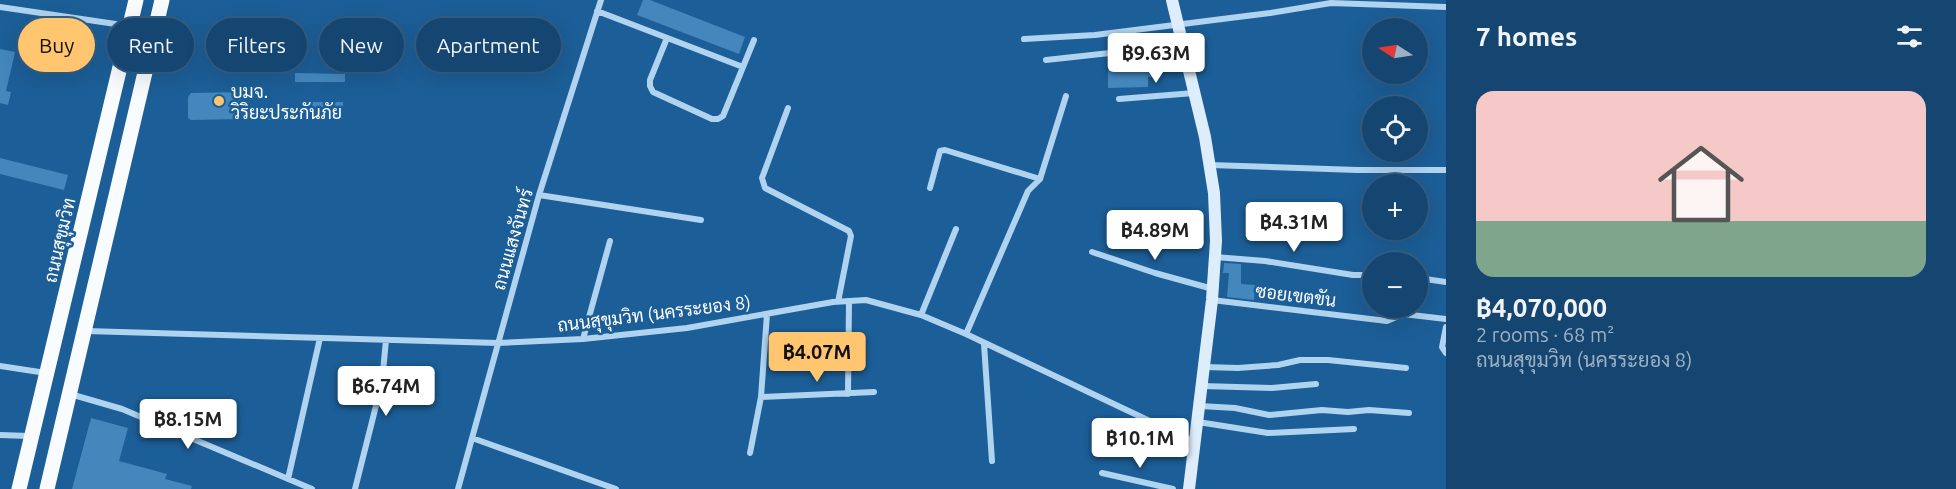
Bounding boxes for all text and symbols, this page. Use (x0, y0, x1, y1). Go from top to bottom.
chip: Buy (18, 18, 95, 72)
chip: Rent (107, 18, 194, 72)
chip: Filters (206, 18, 307, 72)
chip: New (319, 18, 404, 72)
chip: Apartment (416, 18, 561, 72)
north arrow (1362, 18, 1428, 84)
map controls (1362, 18, 1428, 318)
icon: filters (1893, 20, 1926, 53)
text: 7 homes (1476, 22, 1577, 51)
pin: ฿9.63M (1107, 33, 1205, 84)
text: ฿9.63M (1122, 41, 1190, 64)
place label: บมจ. วิริยะประกันภัย (230, 81, 342, 122)
marker: บมจ. วิริยะประกันภัย (212, 94, 226, 108)
button: locate (1362, 96, 1428, 162)
icon: home (1647, 130, 1755, 238)
button: + (1362, 174, 1428, 240)
street label: ถนนแสงจันทร์ (486, 185, 536, 292)
street label: ถนนสุขุมวิท (40, 196, 81, 285)
pin: ฿4.31M (1245, 202, 1343, 253)
pin: ฿4.89M (1106, 210, 1204, 261)
text: ฿4.31M (1260, 210, 1328, 233)
text: ฿4.89M (1121, 218, 1189, 241)
button: − (1362, 252, 1428, 318)
street label: ซอยเขตขัน (1254, 280, 1338, 310)
street label: ถนนสุขุมวิท (นครระยอง 8) (556, 291, 752, 338)
text: ฿4,070,000 (1476, 293, 1607, 322)
text: 2 rooms · 68 m² (1476, 323, 1614, 346)
pin: ฿4.07M (768, 332, 866, 383)
text: ฿4.07M (783, 340, 851, 363)
text: ถนนสุขุมวิท (นครระยอง 8) (1476, 348, 1692, 371)
pin: ฿6.74M (337, 366, 435, 417)
text: ฿6.74M (352, 374, 420, 397)
pin: ฿8.15M (139, 399, 237, 450)
text: ฿8.15M (154, 407, 222, 430)
pin: ฿10.1M (1091, 418, 1189, 469)
text: ฿10.1M (1106, 426, 1174, 449)

